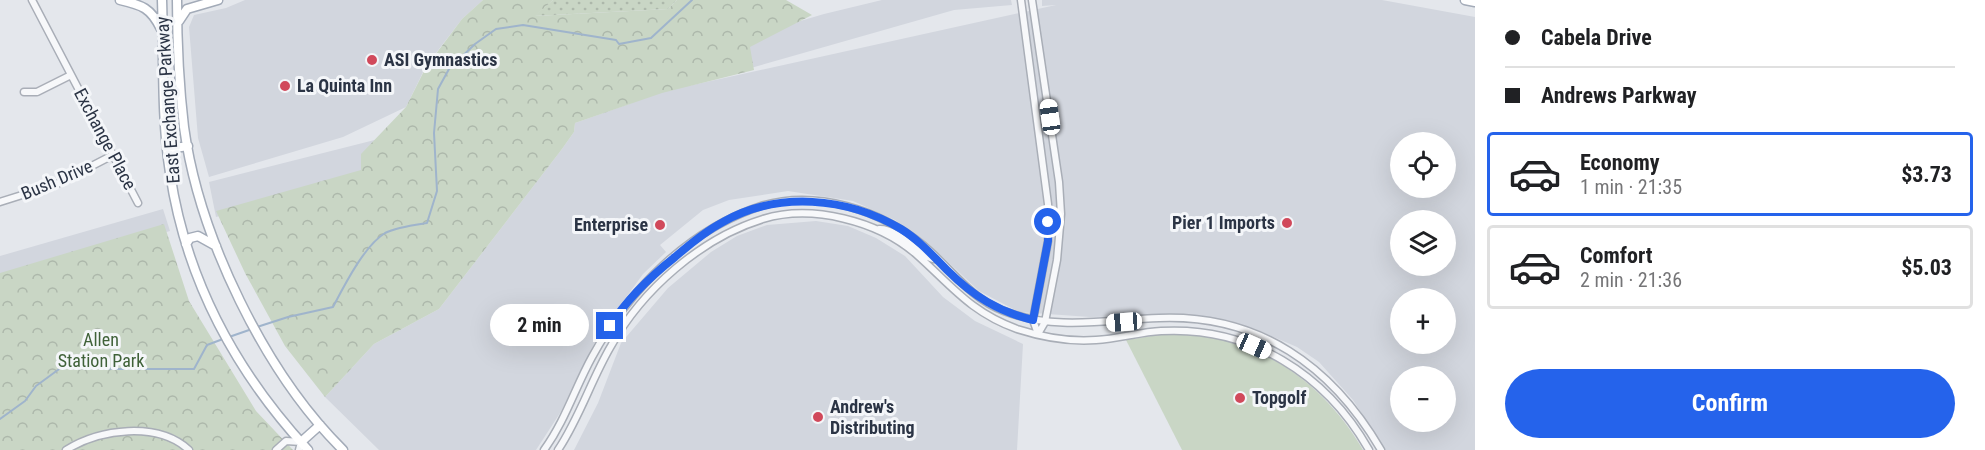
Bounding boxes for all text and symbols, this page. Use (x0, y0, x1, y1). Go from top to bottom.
street label: East Exchange Parkway (151, 15, 184, 184)
text: Cabela Drive (1541, 25, 1652, 50)
place label: ASI Gymnastics (384, 49, 497, 70)
marker: ASI Gymnastics (365, 53, 379, 67)
place label: La Quinta Inn (297, 75, 392, 96)
marker: La Quinta Inn (278, 79, 292, 93)
text: Andrews Parkway (1541, 83, 1696, 108)
street label: Exchange Place (70, 84, 141, 193)
car (1039, 98, 1061, 136)
map controls (1390, 132, 1456, 432)
button: locate (1390, 132, 1456, 198)
icon: car (1508, 147, 1562, 201)
text: Economy (1580, 150, 1660, 175)
street label: Bush Drive (18, 155, 96, 204)
text: $3.73 (1901, 162, 1952, 187)
text: 1 min · 21:35 (1580, 175, 1682, 199)
route start (1034, 208, 1061, 235)
button: layers (1390, 210, 1456, 276)
place label: Pier 1 Imports (1172, 212, 1275, 233)
place label: Enterprise (574, 214, 648, 235)
marker: Pier 1 Imports (1280, 216, 1294, 230)
marker: Enterprise (653, 218, 667, 232)
icon: car (1508, 240, 1562, 294)
text: Comfort (1580, 243, 1653, 268)
text: $5.03 (1901, 255, 1952, 280)
text: 2 min · 21:36 (1580, 268, 1682, 292)
button: + (1390, 288, 1456, 354)
callout: 2 min (490, 305, 589, 347)
route end (596, 312, 623, 339)
car (1105, 312, 1143, 332)
text: 2 min (517, 313, 562, 337)
park label: Allen Station Park (58, 329, 144, 371)
car (1234, 330, 1274, 362)
button: − (1390, 366, 1456, 432)
button: Confirm (1505, 369, 1955, 438)
place label: Topgolf (1252, 387, 1306, 408)
marker: Topgolf (1233, 391, 1247, 405)
place label: Andrew's Distributing (830, 396, 915, 438)
marker: Andrew's Distributing (811, 410, 825, 424)

